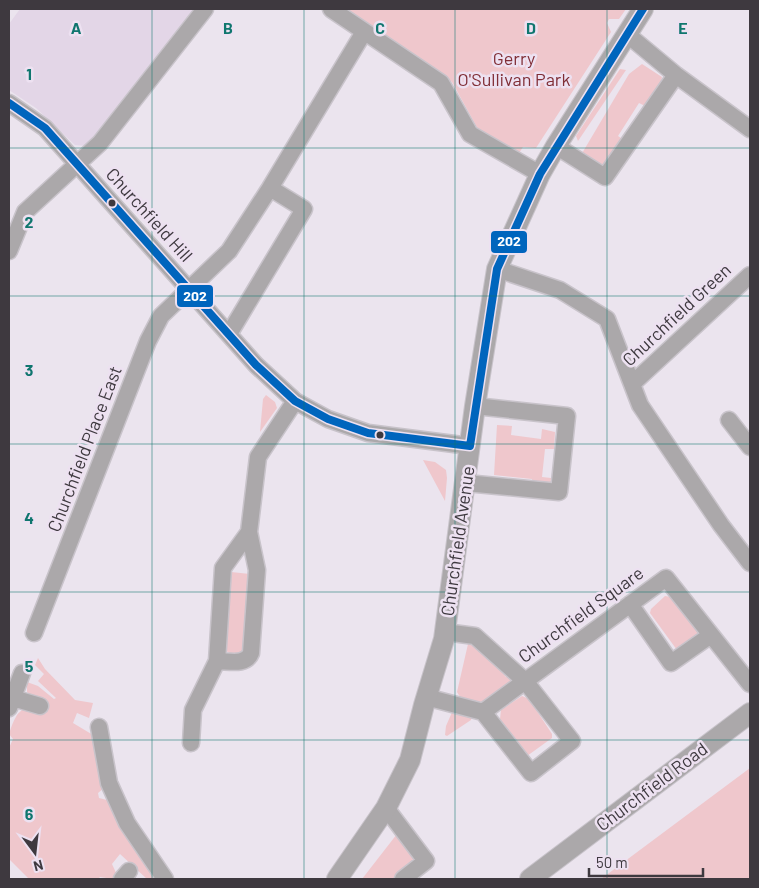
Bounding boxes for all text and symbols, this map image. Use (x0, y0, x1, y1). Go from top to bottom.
text: A (71, 18, 82, 37)
text: B (223, 18, 233, 37)
text: C (375, 18, 385, 37)
text: D (526, 18, 536, 37)
text: E (678, 18, 688, 37)
park label: Gerry O'Sullivan Park (458, 47, 570, 90)
text: 1 (26, 64, 32, 83)
street label: Churchfield Hill (102, 163, 198, 266)
unlabelled marker (107, 198, 117, 208)
text: 2 (25, 212, 34, 231)
line badge: 202 (490, 230, 528, 254)
text: 202 (497, 232, 521, 249)
street label: Churchfield Green (617, 258, 735, 370)
line badge: 202 (176, 284, 214, 308)
text: 202 (183, 287, 207, 304)
text: 3 (25, 360, 33, 379)
street label: Churchfield Place East (42, 363, 126, 535)
unlabelled marker (375, 430, 385, 440)
street label: Churchfield Avenue (436, 464, 478, 617)
text: 4 (24, 508, 34, 527)
street label: Churchfield Square (514, 561, 647, 667)
text: 5 (25, 656, 34, 675)
street label: Churchfield Road (591, 737, 711, 835)
text: 6 (25, 804, 34, 823)
north arrow (10, 828, 60, 878)
scale bar (589, 846, 703, 878)
text: 50 m (596, 853, 628, 871)
text: N (32, 857, 45, 875)

